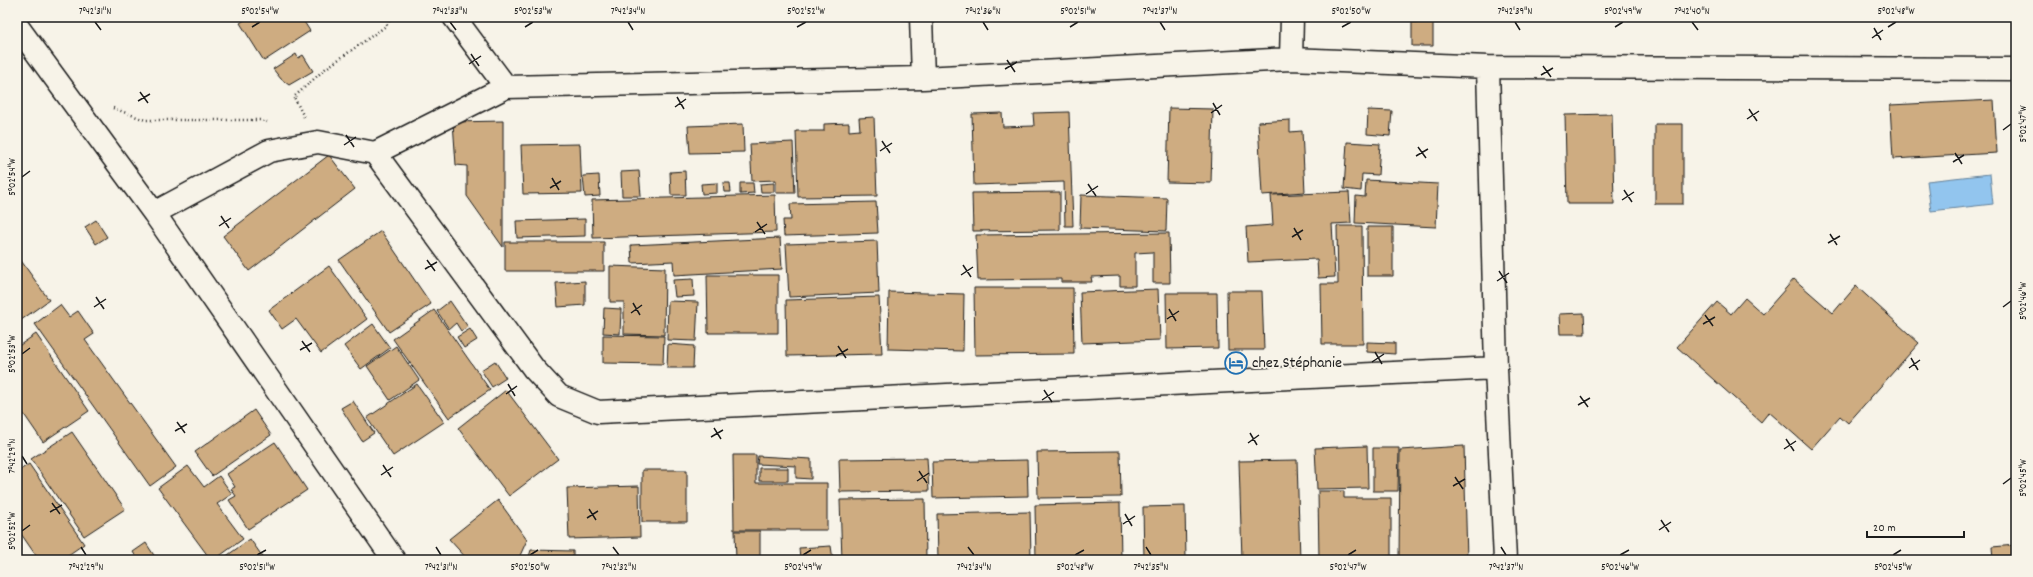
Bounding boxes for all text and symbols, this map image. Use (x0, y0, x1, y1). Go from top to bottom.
text: 7°42'31"N (79, 5, 111, 19)
text: 5°02'54"W (241, 5, 279, 19)
text: 7°42'33"N (433, 5, 468, 19)
text: 5°02'53"W (514, 5, 552, 19)
text: 7°42'34"N (611, 5, 645, 19)
text: 5°02'52"W (787, 5, 825, 19)
text: 7°42'36"N (965, 5, 1001, 19)
text: 5°02'51"W (1060, 5, 1096, 19)
text: 7°42'37"N (1143, 5, 1177, 19)
text: 5°02'50"W (1331, 5, 1371, 19)
text: 7°42'39"N (1497, 5, 1533, 19)
text: 5°02'49"W (1604, 5, 1642, 19)
text: 7°42'40"N (1674, 5, 1710, 19)
text: 5°02'48"W (1877, 5, 1915, 19)
text: 5°02'47"W (2017, 105, 2031, 142)
text: 5°02'54"W (6, 158, 20, 196)
text: 5°02'46"W (2017, 282, 2031, 320)
text: 5°02'53"W (6, 335, 20, 373)
hotel icon: chez Stéphanie (1223, 350, 1249, 376)
place label: chez Stéphanie (1252, 352, 1342, 375)
text: 7°42'29"N (6, 438, 20, 473)
text: 5°02'45"W (2017, 459, 2031, 497)
text: 5°02'52"W (6, 512, 20, 550)
scale bar (1867, 513, 1964, 539)
text: 20 m (1873, 520, 1896, 537)
text: 7°42'29"N (69, 561, 104, 575)
text: 5°02'51"W (239, 561, 275, 575)
text: 7°42'31"N (425, 561, 457, 575)
text: 5°02'50"W (510, 561, 550, 575)
text: 7°42'32"N (602, 561, 636, 575)
text: 5°02'49"W (784, 561, 822, 575)
text: 7°42'34"N (957, 561, 991, 575)
text: 5°02'48"W (1056, 561, 1094, 575)
text: 7°42'35"N (1133, 561, 1169, 575)
text: 5°02'47"W (1330, 561, 1367, 575)
text: 7°42'37"N (1489, 561, 1523, 575)
text: 5°02'46"W (1601, 561, 1639, 575)
text: 5°02'45"W (1874, 561, 1912, 575)

